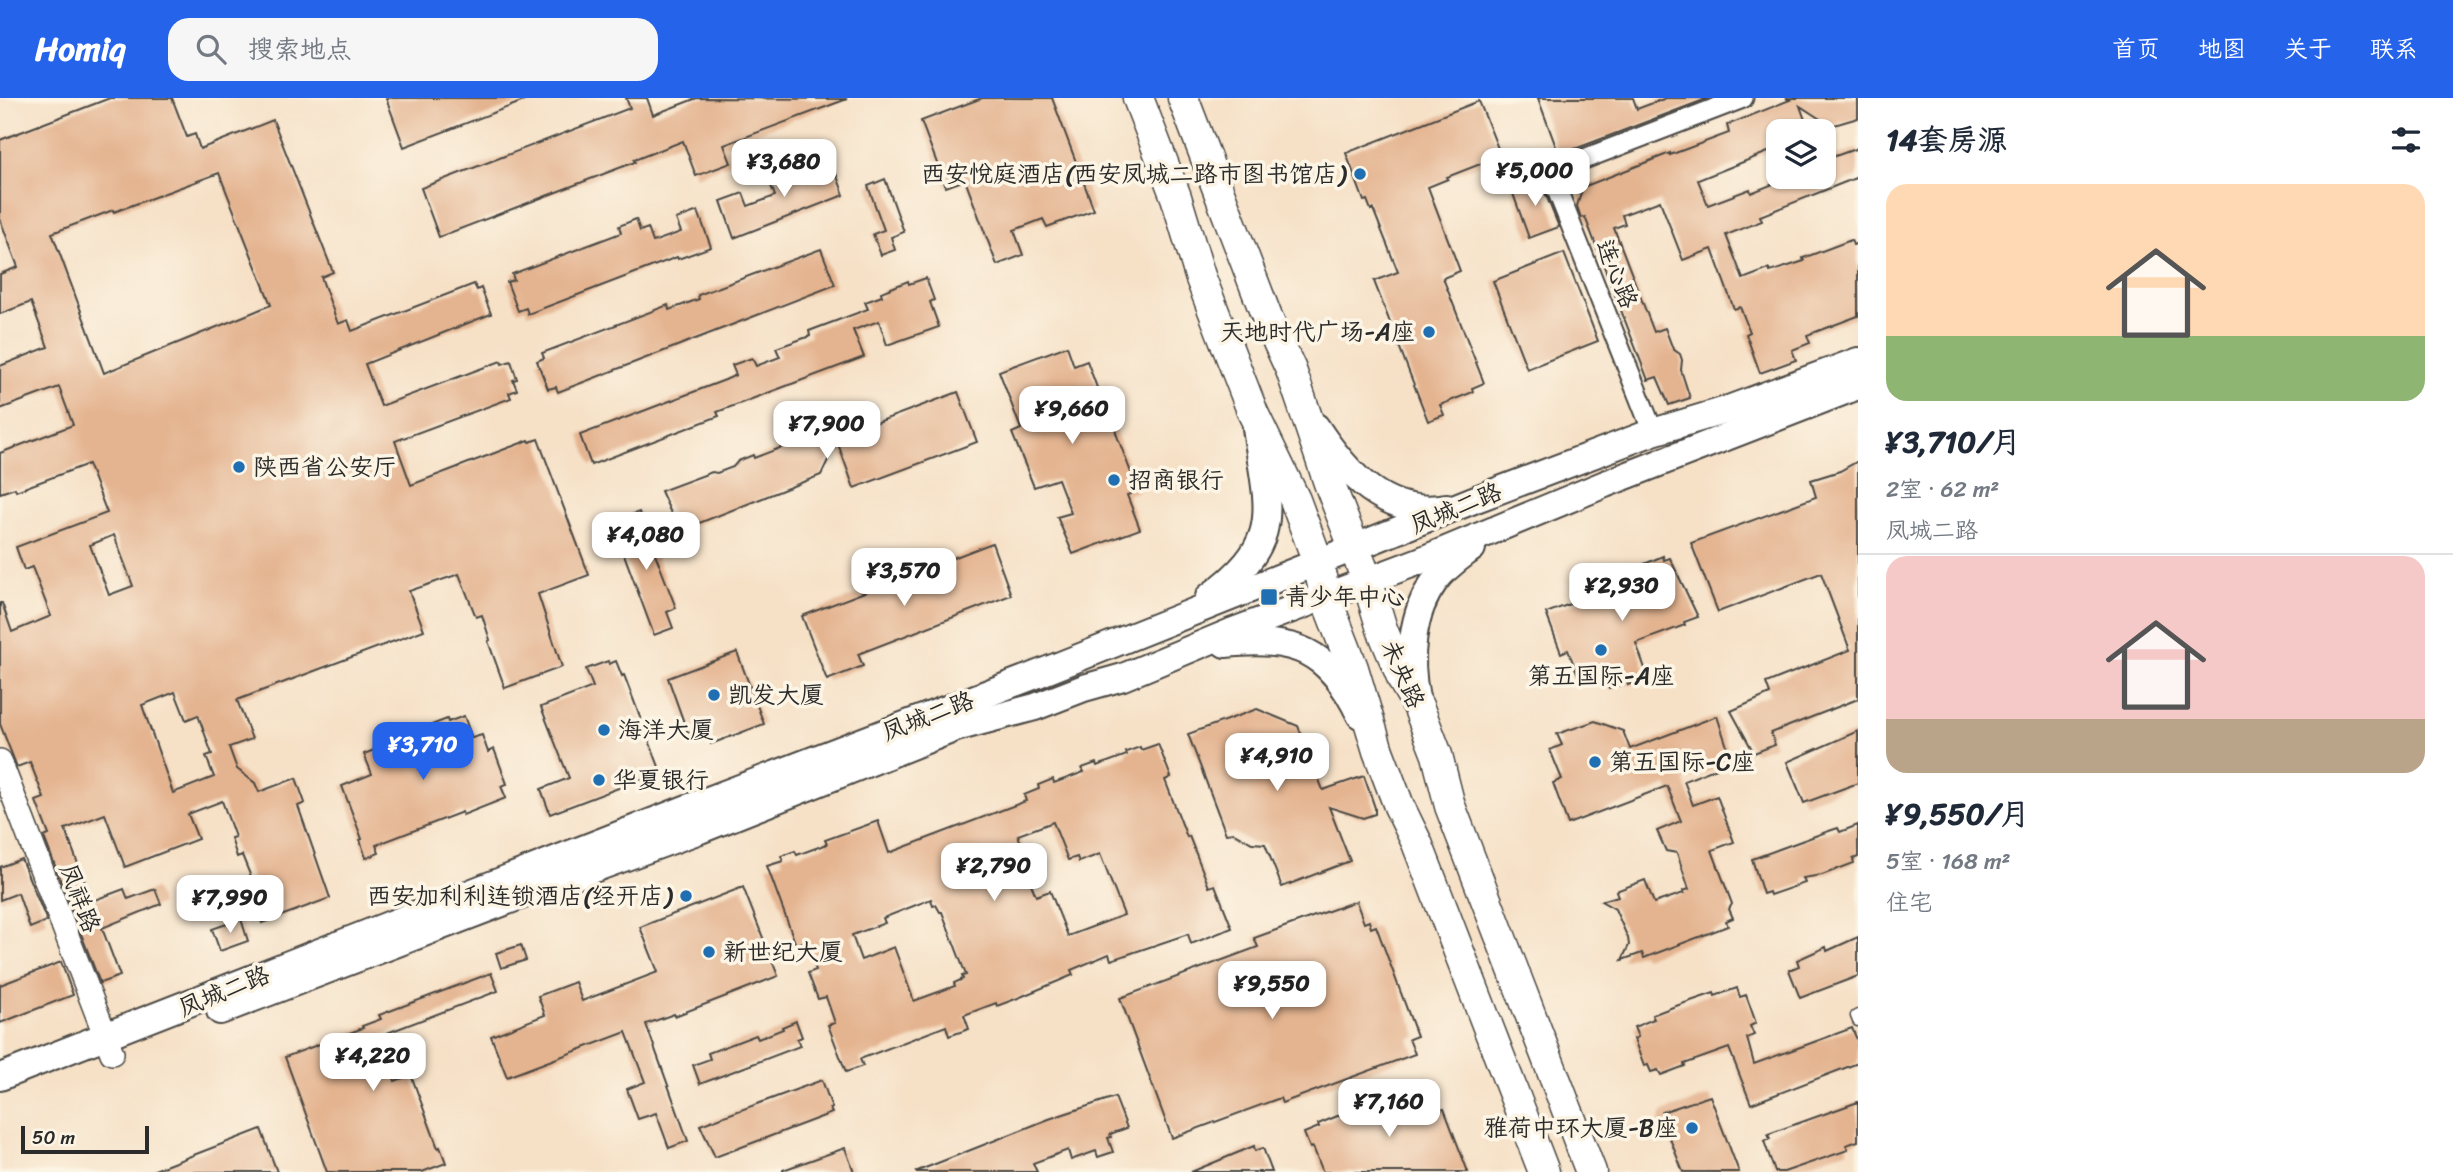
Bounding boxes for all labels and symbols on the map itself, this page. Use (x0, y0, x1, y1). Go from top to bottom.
pin: ¥3,680 (727, 140, 841, 199)
pin: ¥5,000 (1478, 148, 1592, 208)
place label: 西安悦庭酒店(西安凤城二路市图书馆店) (921, 153, 1347, 195)
marker: 西安悦庭酒店(西安凤城二路市图书馆店) (1352, 166, 1368, 182)
street label: 连心路 (1584, 233, 1650, 315)
place label: 天地时代广场-A座 (1220, 311, 1415, 353)
marker: 天地时代广场-A座 (1421, 324, 1437, 340)
pin: ¥9,660 (1015, 386, 1129, 446)
pin: ¥7,900 (770, 402, 884, 461)
place label: 陕西省公安厅 (253, 446, 397, 488)
marker: 陕西省公安厅 (231, 459, 247, 475)
place label: 招商银行 (1128, 459, 1224, 501)
street label: 凤城二路 (1404, 471, 1508, 545)
marker: 招商银行 (1106, 472, 1122, 488)
pin: ¥4,080 (589, 512, 703, 572)
pin: ¥3,570 (847, 548, 961, 608)
pin: ¥2,930 (1565, 564, 1679, 623)
place label: 青少年中心 (1285, 576, 1405, 618)
marker: 青少年中心 (1259, 587, 1279, 607)
street label: 未央路 (1369, 633, 1437, 715)
marker: 第五国际-A座 (1593, 642, 1609, 658)
place label: 第五国际-A座 (1528, 655, 1674, 697)
place label: 凯发大厦 (728, 674, 824, 716)
street label: 凤城二路 (876, 679, 980, 753)
marker: 凯发大厦 (706, 687, 722, 703)
place label: 海洋大厦 (618, 709, 714, 751)
pin: ¥3,710 (366, 722, 480, 782)
marker: 海洋大厦 (596, 722, 612, 738)
pin: ¥4,910 (1220, 734, 1334, 793)
place label: 第五国际-C座 (1609, 741, 1755, 783)
marker: 第五国际-C座 (1587, 754, 1603, 770)
place label: 华夏银行 (613, 759, 709, 801)
marker: 华夏银行 (591, 772, 607, 788)
pin: ¥2,790 (937, 844, 1051, 903)
street label: 凤祥路 (47, 857, 113, 939)
place label: 西安加利利连锁酒店(经开店) (367, 875, 673, 917)
pin: ¥7,990 (173, 876, 287, 935)
marker: 西安加利利连锁酒店(经开店) (678, 888, 694, 904)
place label: 新世纪大厦 (723, 931, 843, 973)
marker: 新世纪大厦 (701, 944, 717, 960)
street label: 凤城二路 (172, 954, 276, 1028)
pin: ¥9,550 (1215, 962, 1329, 1021)
pin: ¥4,220 (316, 1034, 430, 1093)
pin: ¥7,160 (1332, 1080, 1446, 1139)
place label: 雅荷中环大厦-B座 (1484, 1107, 1678, 1149)
marker: 雅荷中环大厦-B座 (1684, 1120, 1700, 1136)
scale bar (21, 1123, 149, 1155)

